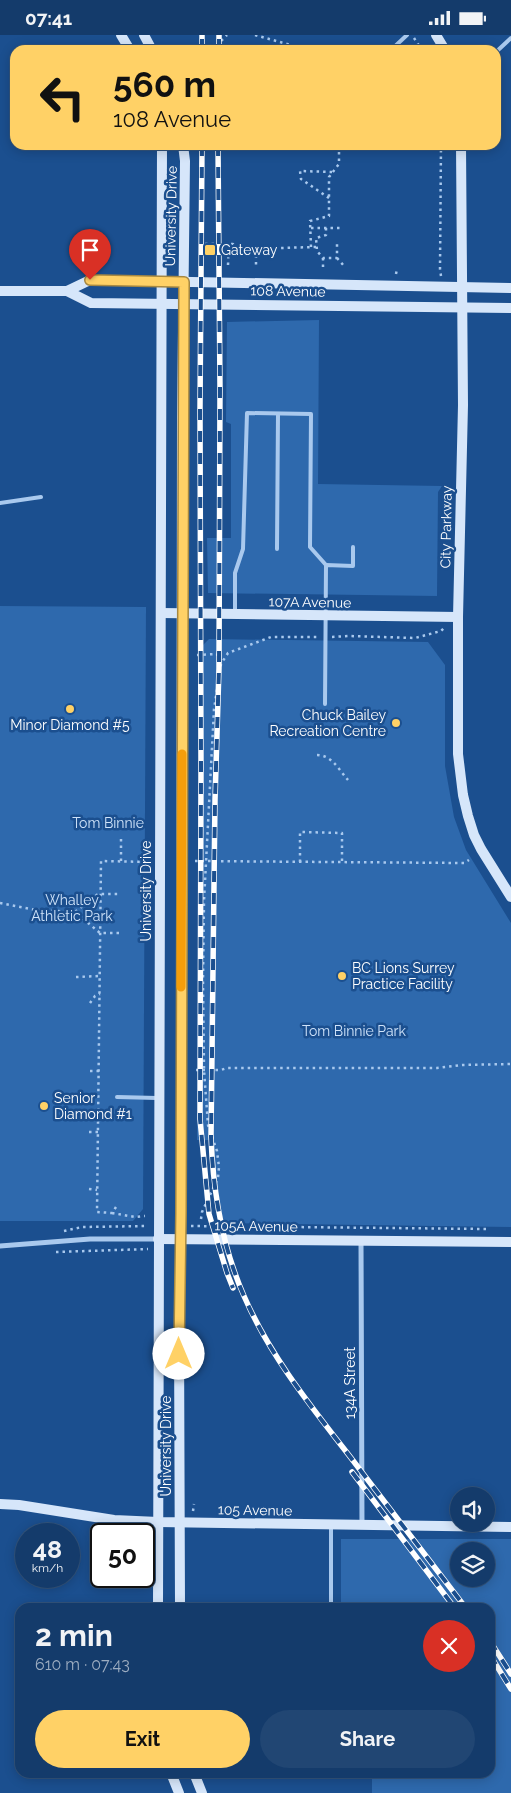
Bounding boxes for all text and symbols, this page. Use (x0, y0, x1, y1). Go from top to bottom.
text: 07:41 (25, 7, 72, 29)
text: 560 m (113, 64, 216, 105)
icon: left (30, 65, 95, 130)
text: 108 Avenue (113, 106, 231, 132)
street label: University Drive (162, 165, 180, 267)
pin (69, 229, 111, 280)
icon: arrive (76, 236, 104, 264)
place label: Gateway (221, 242, 278, 258)
marker: Gateway (203, 243, 217, 257)
street label: 108 Avenue (250, 282, 326, 300)
street label: City Parkway (437, 485, 455, 569)
street label: 107A Avenue (269, 593, 351, 611)
marker: Minor Diamond #5 (64, 703, 76, 715)
place label: Chuck Bailey Recreation Centre (269, 707, 386, 739)
place label: Minor Diamond #5 (10, 717, 130, 733)
marker: Chuck Bailey Recreation Centre (390, 717, 402, 729)
park label: Tom Binnie (72, 815, 144, 831)
street label: University Drive (138, 841, 154, 941)
park label: Whalley Athletic Park (31, 892, 113, 924)
place label: BC Lions Surrey Practice Facility (352, 960, 455, 992)
marker: BC Lions Surrey Practice Facility (336, 970, 348, 982)
park label: Tom Binnie Park (302, 1023, 407, 1039)
place label: Senior Diamond #1 (54, 1090, 132, 1122)
marker: Senior Diamond #1 (38, 1100, 50, 1112)
street label: 105A Avenue (214, 1217, 298, 1235)
position arrow (152, 1327, 204, 1379)
street label: 134A Street (342, 1346, 358, 1419)
street label: University Drive (158, 1396, 174, 1496)
map controls (450, 1487, 495, 1587)
button: sound (450, 1487, 495, 1532)
street label: 105 Avenue (218, 1501, 292, 1519)
speed limit sign: 50 (90, 1523, 155, 1588)
text: 48 (33, 1534, 62, 1564)
button: layers (450, 1542, 495, 1587)
text: km/h (32, 1561, 63, 1575)
text: 2 min (35, 1618, 113, 1653)
button: close (423, 1620, 475, 1672)
text: 610 m · 07:43 (35, 1655, 130, 1674)
button: Exit (35, 1710, 250, 1768)
button: Share (260, 1710, 475, 1768)

